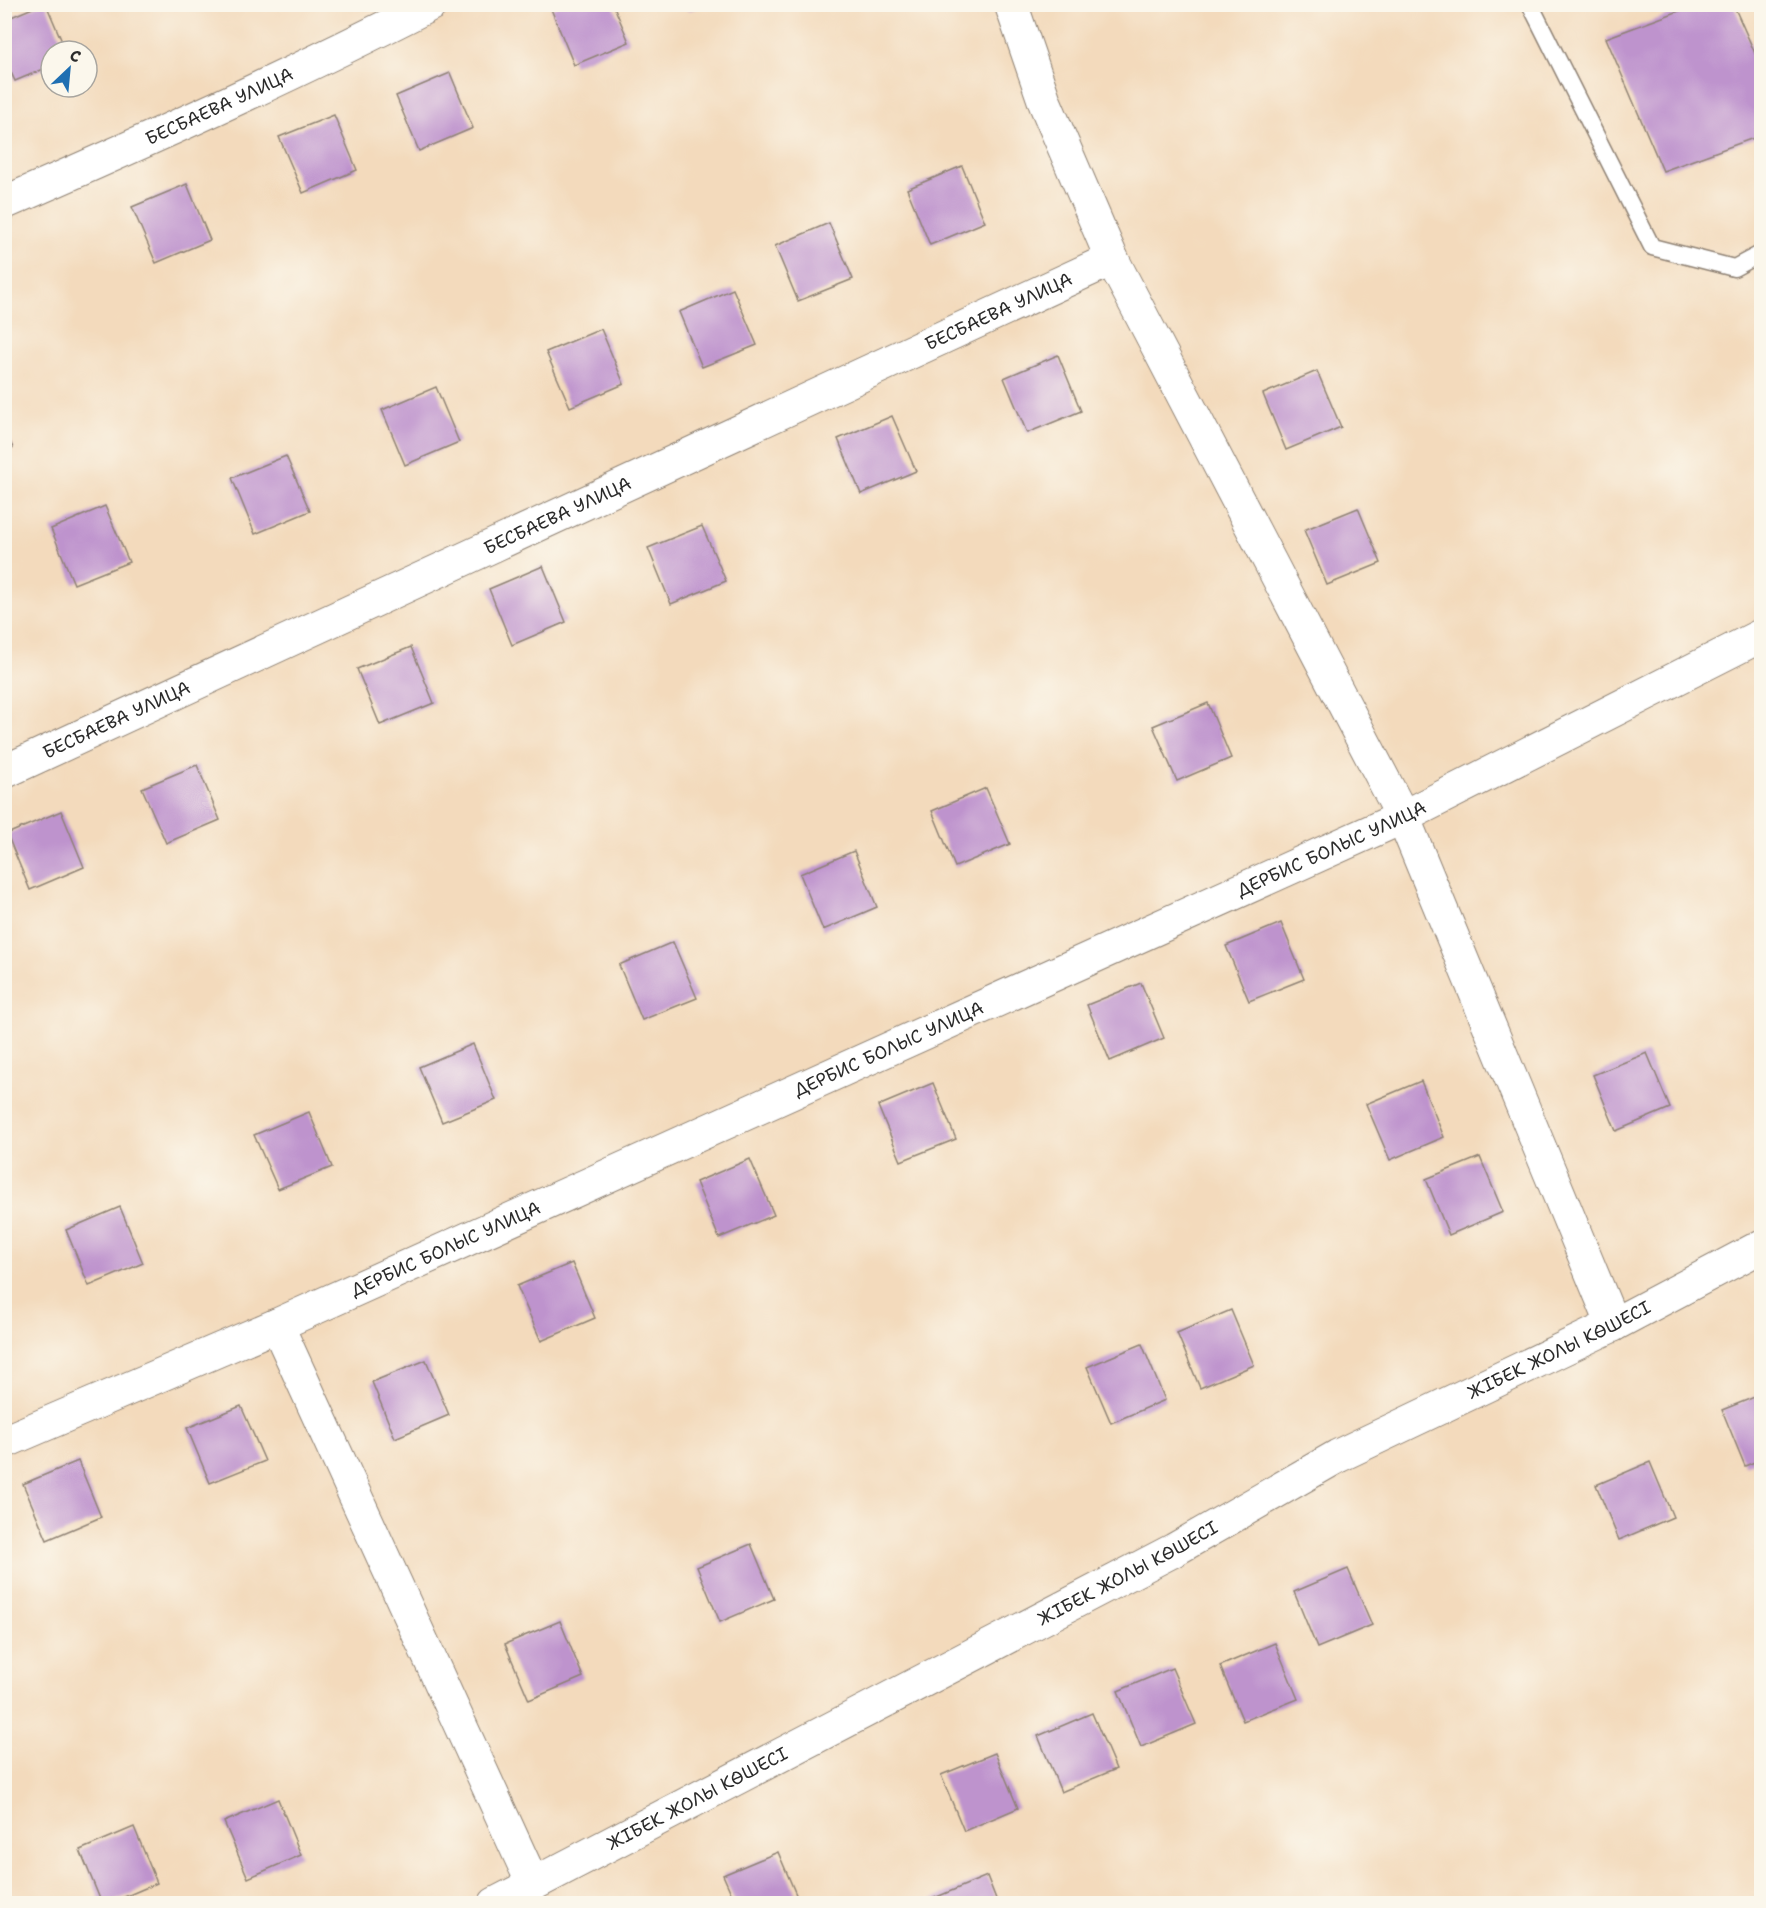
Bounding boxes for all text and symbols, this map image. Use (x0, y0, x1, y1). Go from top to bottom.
north arrow (39, 39, 99, 99)
text: С (66, 44, 85, 68)
street label: БЕСБАЕВА УЛИЦА (142, 62, 297, 151)
street label: БЕСБАЕВА УЛИЦА (921, 267, 1076, 356)
street label: БЕСБАЕВА УЛИЦА (480, 471, 635, 560)
street label: БЕСБАЕВА УЛИЦА (39, 675, 194, 764)
street label: ДЕРБИС БОЛЫС УЛИЦА (1233, 795, 1430, 902)
street label: ДЕРБИС БОЛЫС УЛИЦА (790, 996, 987, 1102)
street label: ДЕРБИС БОЛЫС УЛИЦА (347, 1196, 544, 1302)
street label: ЖІБЕК ЖОЛЫ КӨШЕСІ (1464, 1295, 1655, 1405)
street label: ЖІБЕК ЖОЛЫ КӨШЕСІ (1034, 1515, 1222, 1631)
street label: ЖІБЕК ЖОЛЫ КӨШЕСІ (603, 1741, 792, 1856)

